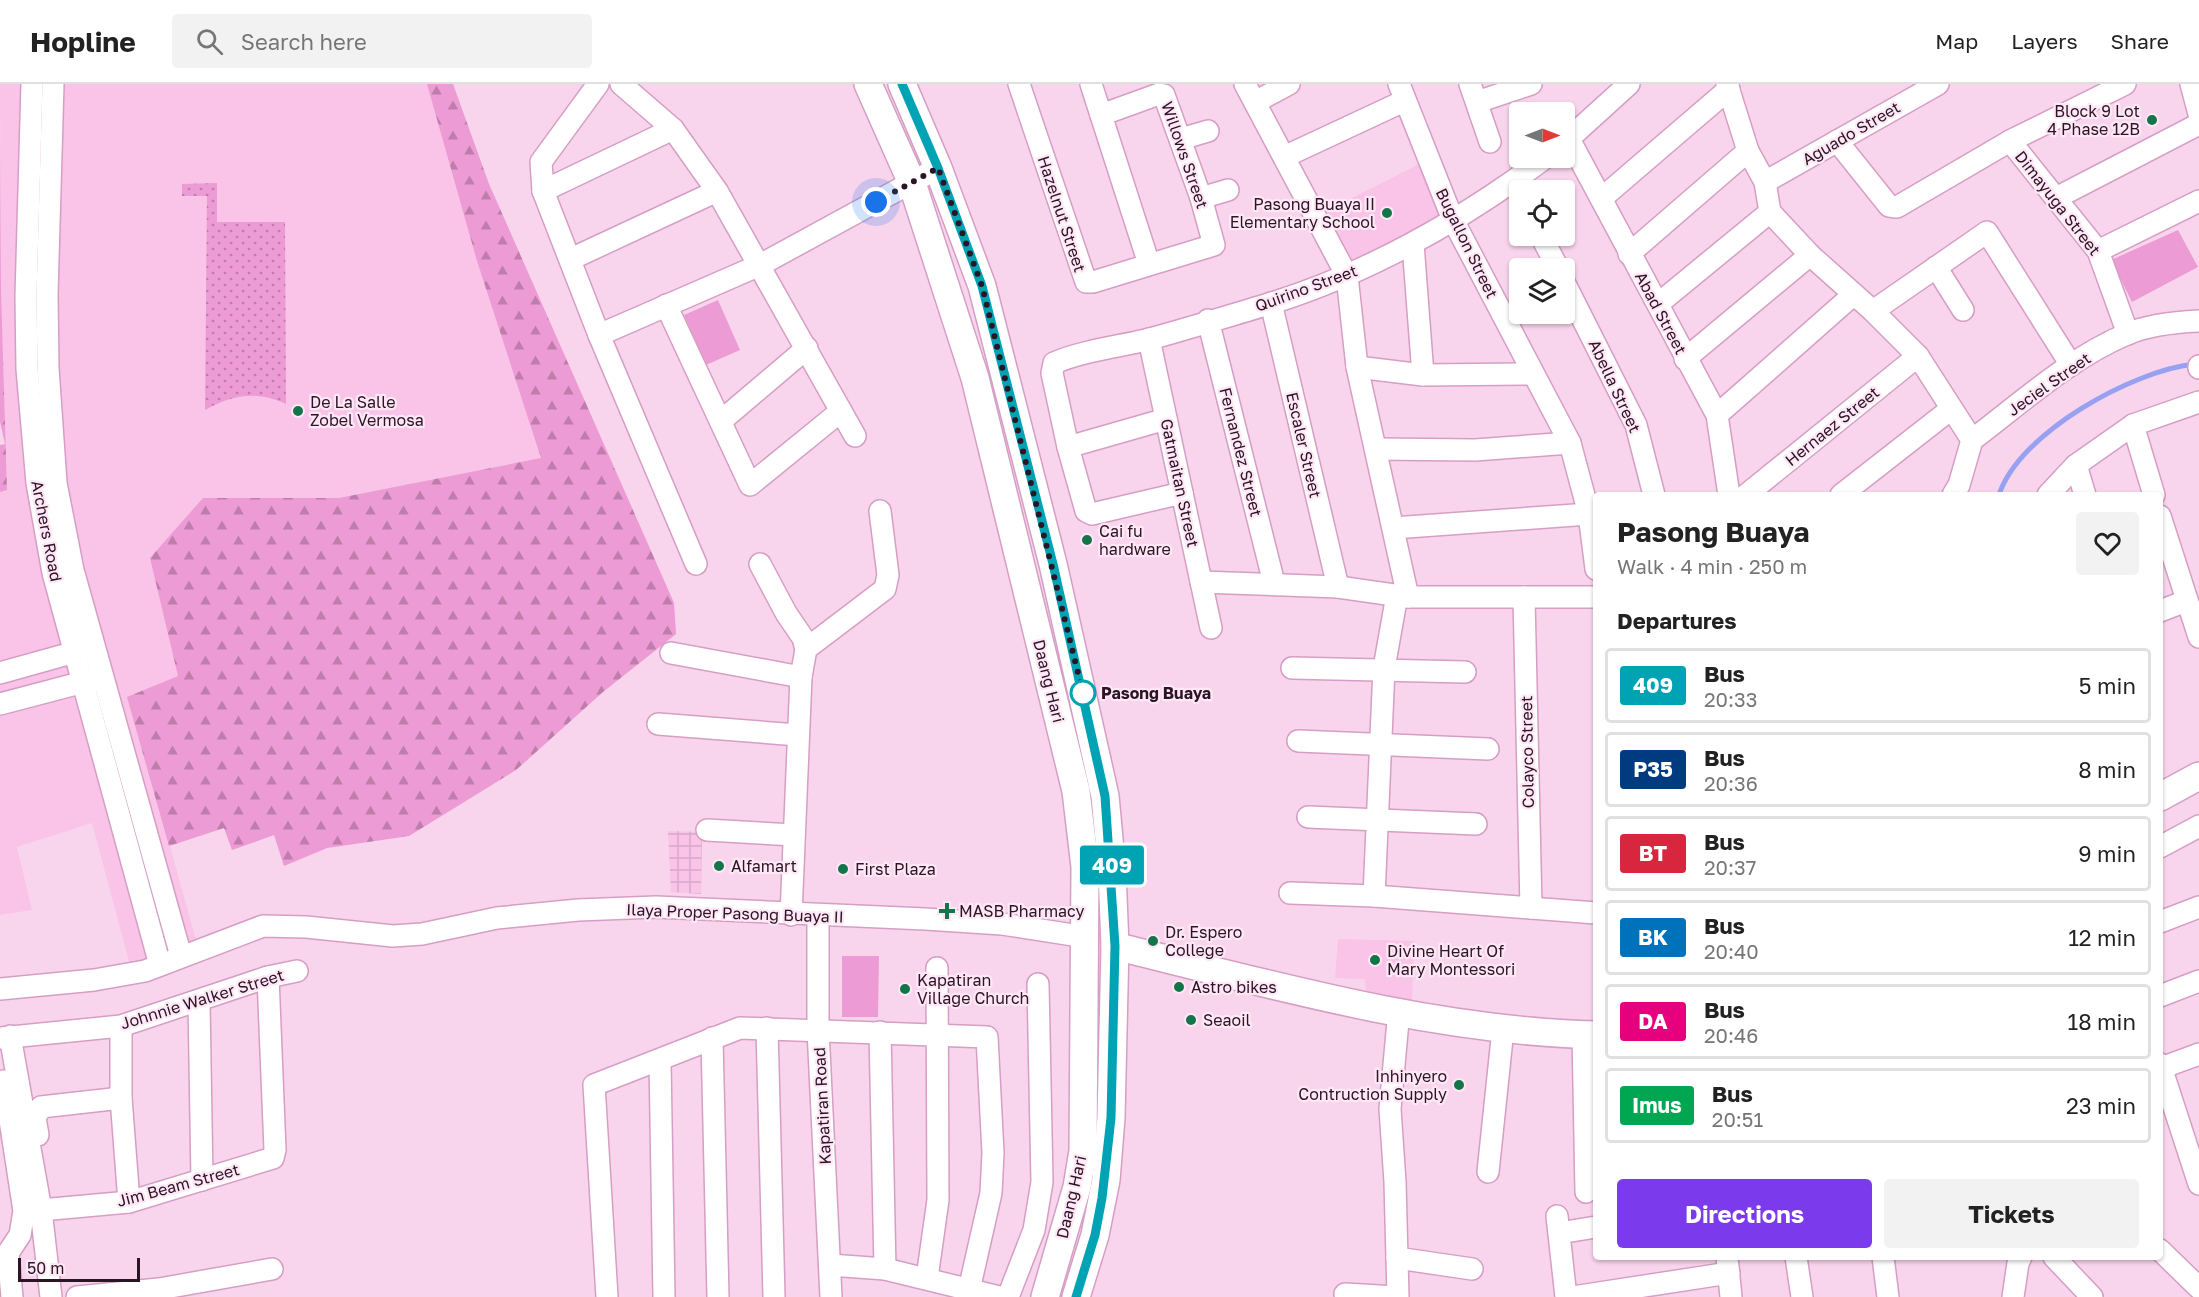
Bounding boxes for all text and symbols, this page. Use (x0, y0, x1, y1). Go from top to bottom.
search box (172, 14, 592, 68)
text: Hopline (30, 25, 136, 58)
icon: search (193, 25, 226, 58)
text: Search here (241, 28, 367, 55)
text: Map (1935, 28, 1978, 54)
text: Layers (2011, 28, 2078, 54)
text: Share (2111, 28, 2169, 54)
street label: Aguado Street (1798, 97, 1904, 169)
street label: Willows Street (1157, 99, 1213, 211)
place label: Block 9 Lot 4 Phase 12B (2047, 101, 2140, 139)
north arrow (1509, 102, 1575, 168)
map controls (1509, 102, 1575, 324)
marker: Block 9 Lot 4 Phase 12B (2145, 113, 2159, 127)
street label: Dimayuga Street (2011, 147, 2105, 259)
street label: Hazelnut Street (1034, 153, 1090, 275)
button: locate (1509, 180, 1575, 246)
street label: Bugallon Street (1432, 185, 1502, 301)
your location (861, 187, 891, 217)
place label: Pasong Buaya II Elementary School (1230, 194, 1375, 232)
marker: Pasong Buaya II Elementary School (1380, 206, 1394, 220)
button: layers (1509, 258, 1575, 324)
street label: Quirino Street (1252, 260, 1360, 316)
street label: Abad Street (1631, 268, 1691, 358)
street label: Abella Street (1585, 336, 1645, 436)
street label: Jeciel Street (2004, 348, 2094, 420)
street label: Hernaez Street (1781, 382, 1883, 470)
street label: Fernandez Street (1215, 385, 1267, 519)
street label: Escaler Street (1282, 390, 1326, 500)
place label: De La Salle Zobel Vermosa (310, 392, 424, 430)
marker: De La Salle Zobel Vermosa (291, 404, 305, 418)
street label: Gatmaitan Street (1157, 417, 1203, 549)
street label: Archers Road (27, 479, 67, 583)
button: heart (2076, 512, 2139, 575)
text: Pasong Buaya (1617, 515, 1810, 548)
place label: Cai fu hardware (1099, 521, 1171, 559)
marker: Cai fu hardware (1080, 533, 1094, 547)
text: Walk · 4 min · 250 m (1617, 554, 1807, 578)
text: Departures (1617, 607, 1736, 634)
street label: Daang Hari (1029, 637, 1069, 725)
text: Bus (1704, 660, 1745, 687)
text: 409 (1633, 672, 1673, 698)
text: 5 min (2079, 672, 2136, 699)
marker: Pasong Buaya (1070, 680, 1096, 706)
place label: Pasong Buaya (1101, 683, 1211, 703)
text: 20:33 (1704, 687, 1757, 711)
street label: Colayco Street (1516, 696, 1538, 808)
text: Bus (1704, 744, 1745, 771)
text: P35 (1633, 756, 1673, 782)
text: 8 min (2078, 756, 2136, 783)
text: 20:36 (1704, 771, 1758, 795)
text: Bus (1704, 828, 1745, 855)
text: BT (1639, 840, 1667, 866)
text: 9 min (2078, 840, 2136, 867)
line badge: 409 (1078, 846, 1146, 884)
text: 409 (1092, 852, 1132, 878)
text: 20:37 (1704, 855, 1756, 879)
place label: Alfamart (731, 856, 797, 876)
marker: Alfamart (712, 859, 726, 873)
place label: First Plaza (855, 859, 936, 879)
marker: First Plaza (836, 862, 850, 876)
street label: Ilaya Proper Pasong Buaya II (626, 899, 844, 927)
place label: MASB Pharmacy (959, 901, 1084, 921)
marker: MASB Pharmacy (940, 904, 954, 918)
text: Bus (1704, 912, 1745, 939)
place label: Dr. Espero College (1165, 922, 1242, 960)
text: BK (1638, 924, 1668, 950)
text: 12 min (2068, 924, 2136, 951)
marker: Dr. Espero College (1146, 934, 1160, 948)
text: 20:40 (1704, 939, 1759, 963)
place label: Divine Heart Of Mary Montessori (1387, 941, 1515, 979)
marker: Divine Heart Of Mary Montessori (1368, 953, 1382, 967)
street label: Johnnie Walker Street (118, 965, 286, 1033)
place label: Kapatiran Village Church (917, 970, 1029, 1008)
place label: Astro bikes (1191, 977, 1277, 997)
marker: Astro bikes (1172, 980, 1186, 994)
marker: Kapatiran Village Church (898, 982, 912, 996)
text: Bus (1704, 996, 1745, 1023)
text: DA (1638, 1008, 1668, 1034)
text: 18 min (2068, 1008, 2136, 1035)
place label: Seaoil (1203, 1010, 1251, 1030)
marker: Seaoil (1184, 1013, 1198, 1027)
text: 20:46 (1704, 1023, 1758, 1047)
street label: Kapatiran Road (809, 1047, 835, 1165)
place label: Inhinyero Contruction Supply (1298, 1066, 1447, 1104)
marker: Inhinyero Contruction Supply (1452, 1078, 1466, 1092)
text: Bus (1712, 1080, 1753, 1107)
text: Imus (1632, 1092, 1682, 1118)
text: 23 min (2066, 1092, 2136, 1119)
text: 20:51 (1712, 1107, 1763, 1131)
street label: Daang Hari (1052, 1153, 1090, 1241)
street label: Jim Beam Street (115, 1159, 241, 1211)
button: Directions (1617, 1179, 1872, 1248)
button: Tickets (1884, 1179, 2139, 1248)
scale bar (18, 1255, 140, 1282)
text: 50 m (27, 1258, 64, 1278)

